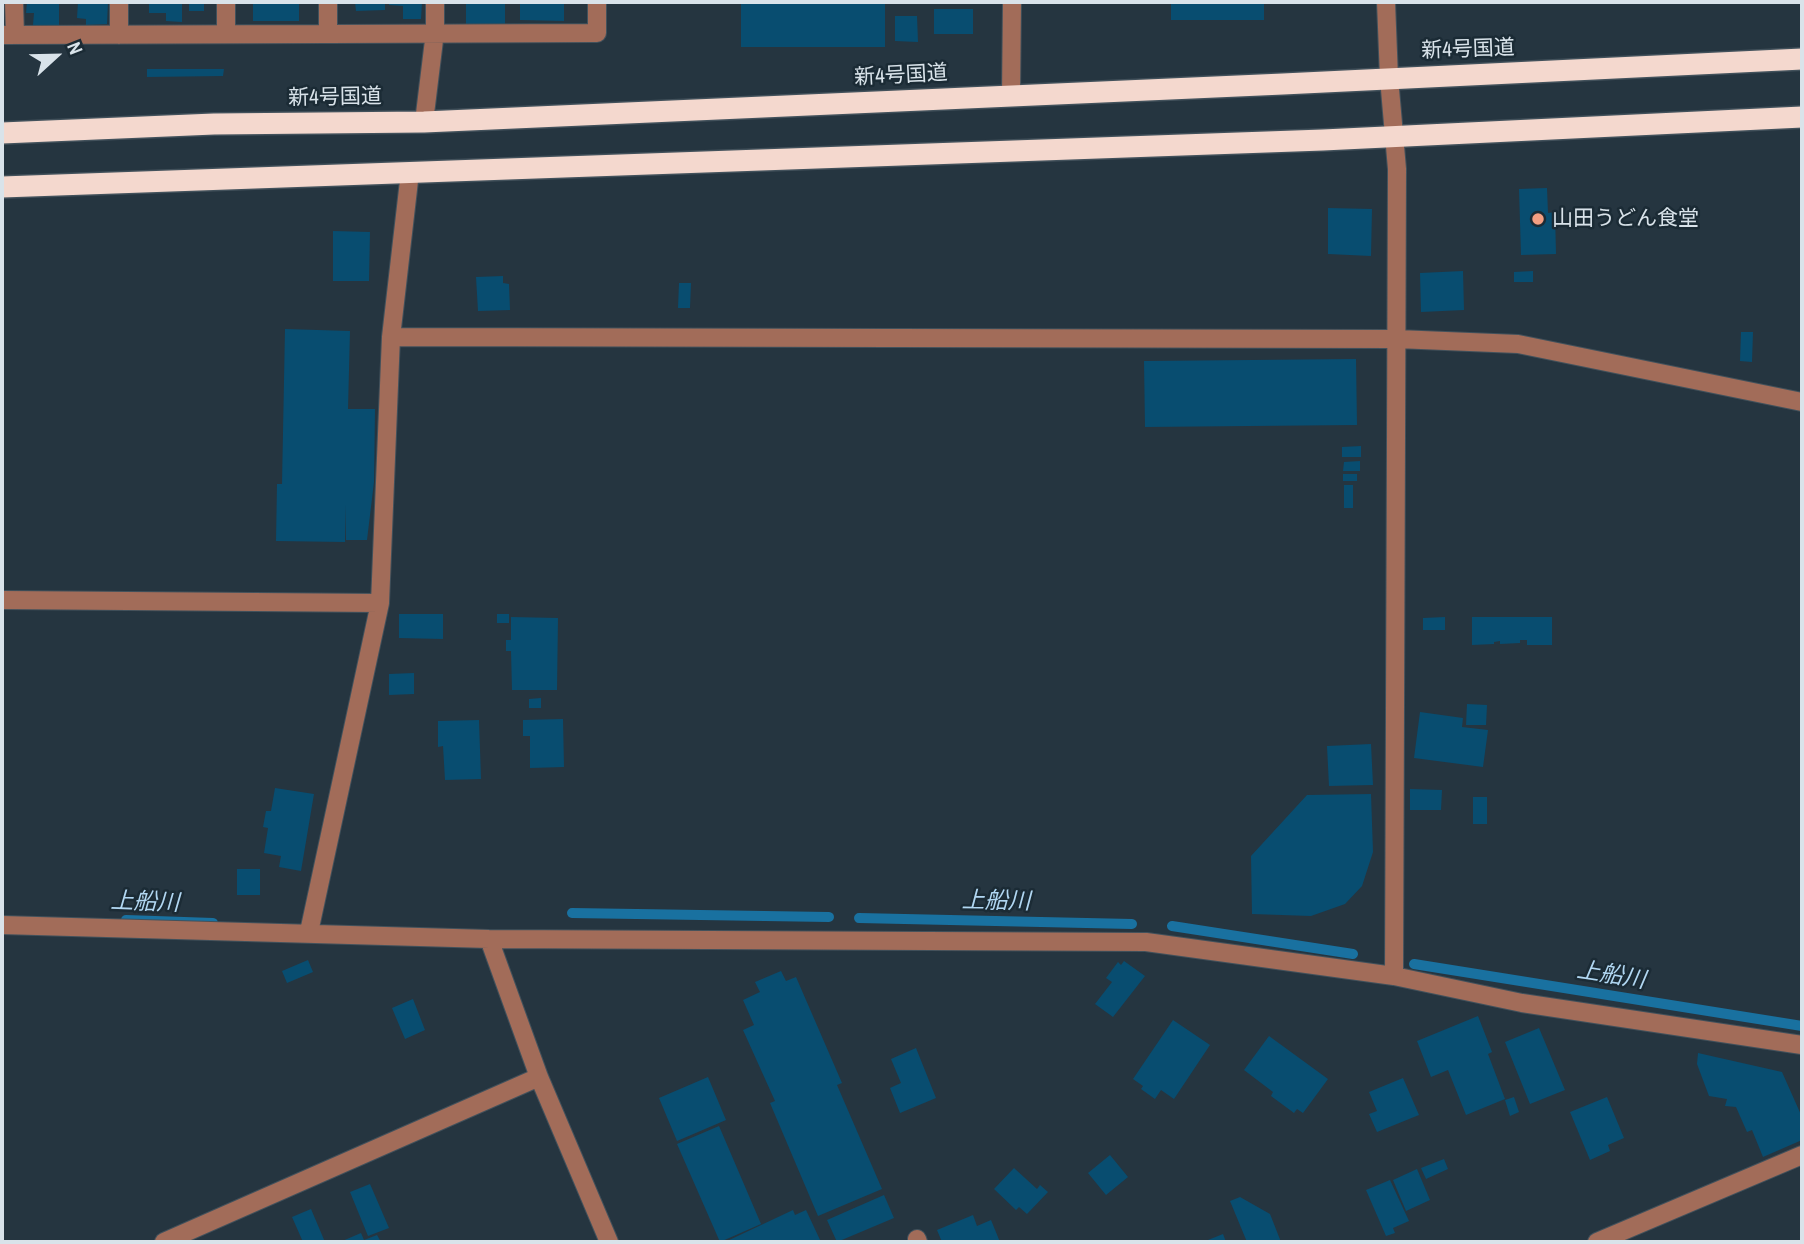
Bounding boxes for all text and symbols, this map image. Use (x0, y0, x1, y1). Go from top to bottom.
north arrow (21, 21, 91, 91)
street label: 新4号国道 (1421, 36, 1515, 64)
text: N (61, 38, 90, 58)
street label: 新4号国道 (854, 61, 948, 91)
street label: 新4号国道 (288, 85, 382, 111)
place label: 山田うどん食堂 (1552, 206, 1699, 232)
marker: 山田うどん食堂 (1530, 211, 1546, 227)
water label: 上船川 (110, 888, 180, 918)
water label: 上船川 (961, 888, 1031, 916)
water label: 上船川 (1575, 957, 1647, 995)

